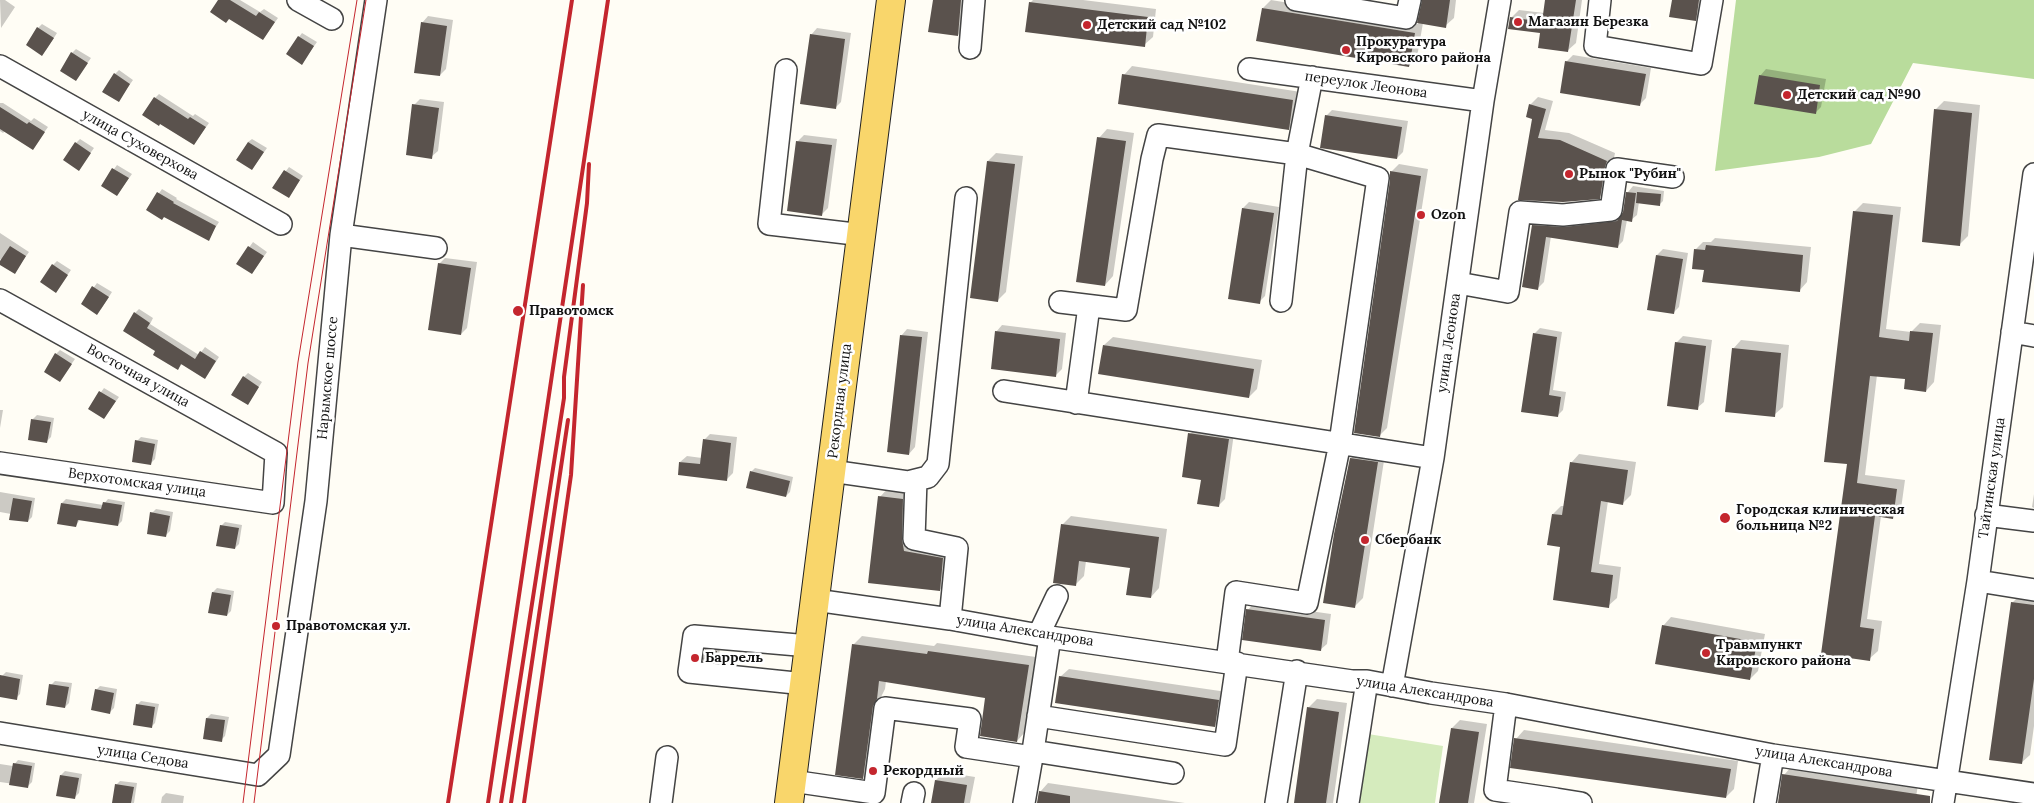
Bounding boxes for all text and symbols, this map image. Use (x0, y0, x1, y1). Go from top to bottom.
place label: Магазин Березка (1528, 14, 1648, 30)
marker: Магазин Березка (1512, 16, 1524, 28)
place label: Детский сад №102 (1097, 17, 1226, 33)
marker: Детский сад №102 (1081, 19, 1093, 31)
place label: Прокуратура Кировского района (1356, 34, 1491, 66)
marker: Прокуратура Кировского района (1340, 44, 1352, 56)
street label: переулок Леонова (1304, 68, 1428, 102)
place label: Детский сад №90 (1797, 87, 1921, 103)
marker: Детский сад №90 (1781, 89, 1793, 101)
street label: улица Суховерхова (79, 106, 201, 184)
place label: Рынок "Рубин" (1579, 166, 1681, 182)
marker: Рынок "Рубин" (1563, 168, 1575, 180)
place label: Ozon (1431, 207, 1466, 223)
marker: Ozon (1415, 209, 1427, 221)
street label: улица Леонова (1434, 292, 1464, 394)
place label: Правотомск (529, 303, 614, 319)
marker: Правотомск (511, 304, 525, 318)
street label: Нарымское шоссе (314, 316, 342, 440)
street label: Восточная улица (84, 341, 192, 411)
street label: Рекордная улица (825, 343, 855, 459)
street label: Тайгинская улица (1975, 416, 2009, 540)
street label: Верхотомская улица (67, 465, 207, 501)
place label: Городская клиническая больница №2 (1736, 502, 1905, 534)
marker: Городская клиническая больница №2 (1718, 511, 1732, 525)
place label: Сбербанк (1375, 532, 1441, 548)
marker: Сбербанк (1359, 534, 1371, 546)
street label: улица Александрова (955, 612, 1095, 650)
place label: Правотомская ул. (286, 618, 410, 634)
marker: Правотомская ул. (270, 620, 282, 632)
place label: Травмпункт Кировского района (1716, 637, 1851, 670)
marker: Травмпункт Кировского района (1700, 647, 1712, 659)
place label: Баррель (705, 650, 763, 666)
marker: Баррель (689, 652, 701, 664)
street label: улица Александрова (1355, 673, 1495, 711)
street label: улица Седова (96, 741, 190, 773)
street label: улица Александрова (1754, 743, 1894, 781)
place label: Рекордный (883, 763, 964, 779)
marker: Рекордный (867, 765, 879, 777)

